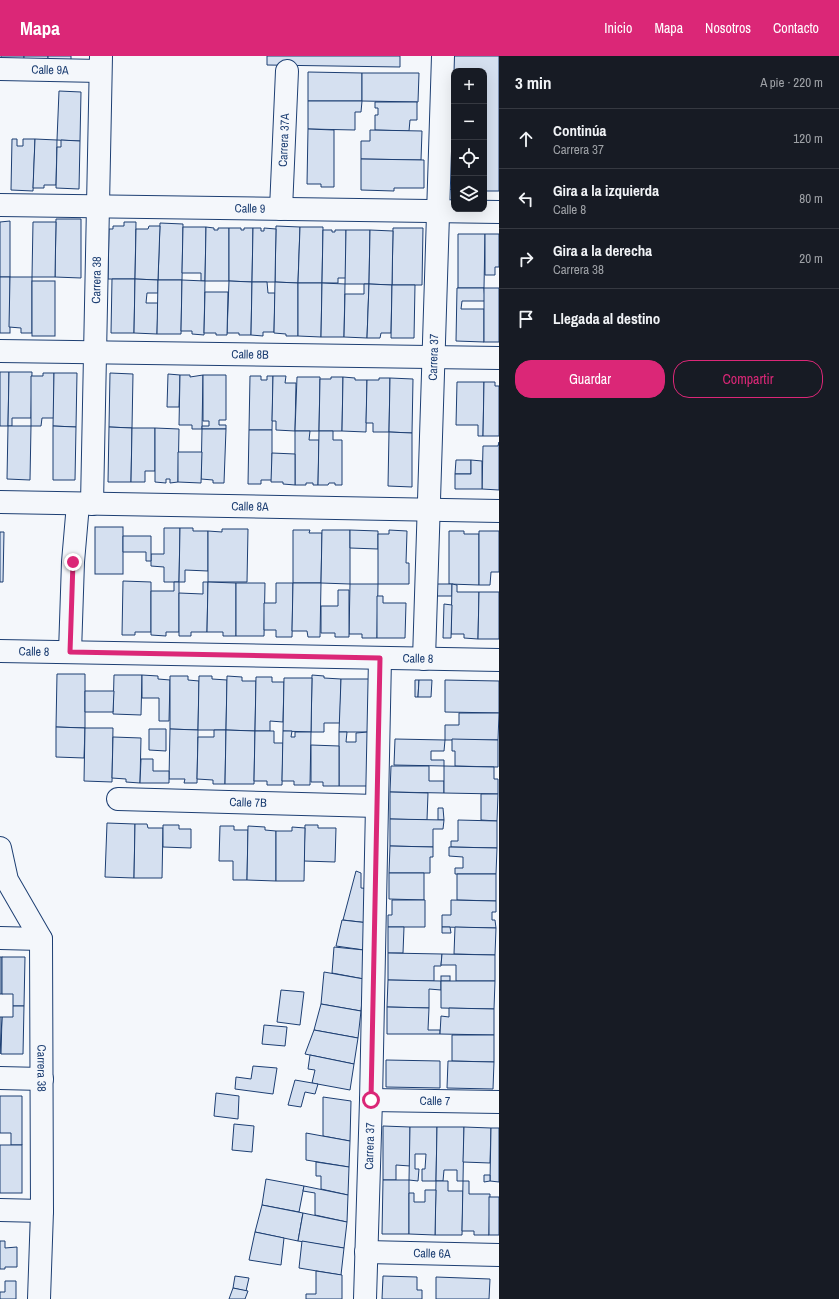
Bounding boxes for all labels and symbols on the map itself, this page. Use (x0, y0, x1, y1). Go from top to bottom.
street label: Calle 9A (31, 62, 69, 78)
street label: Carrera 37A (275, 112, 293, 167)
street label: Calle 9 (235, 200, 265, 217)
street label: Carrera 38 (88, 256, 105, 304)
street label: Carrera 37 (425, 333, 442, 381)
street label: Calle 8B (231, 346, 269, 363)
street label: Calle 8A (231, 498, 269, 515)
route end (64, 553, 82, 571)
street label: Calle 8 (19, 643, 49, 660)
street label: Calle 8 (402, 650, 433, 667)
street label: Calle 7B (229, 794, 267, 811)
street label: Carrera 38 (33, 1045, 50, 1092)
route start (362, 1091, 380, 1109)
street label: Calle 7 (420, 1093, 451, 1109)
street label: Carrera 37 (361, 1122, 378, 1170)
street label: Calle 6A (413, 1245, 451, 1262)

